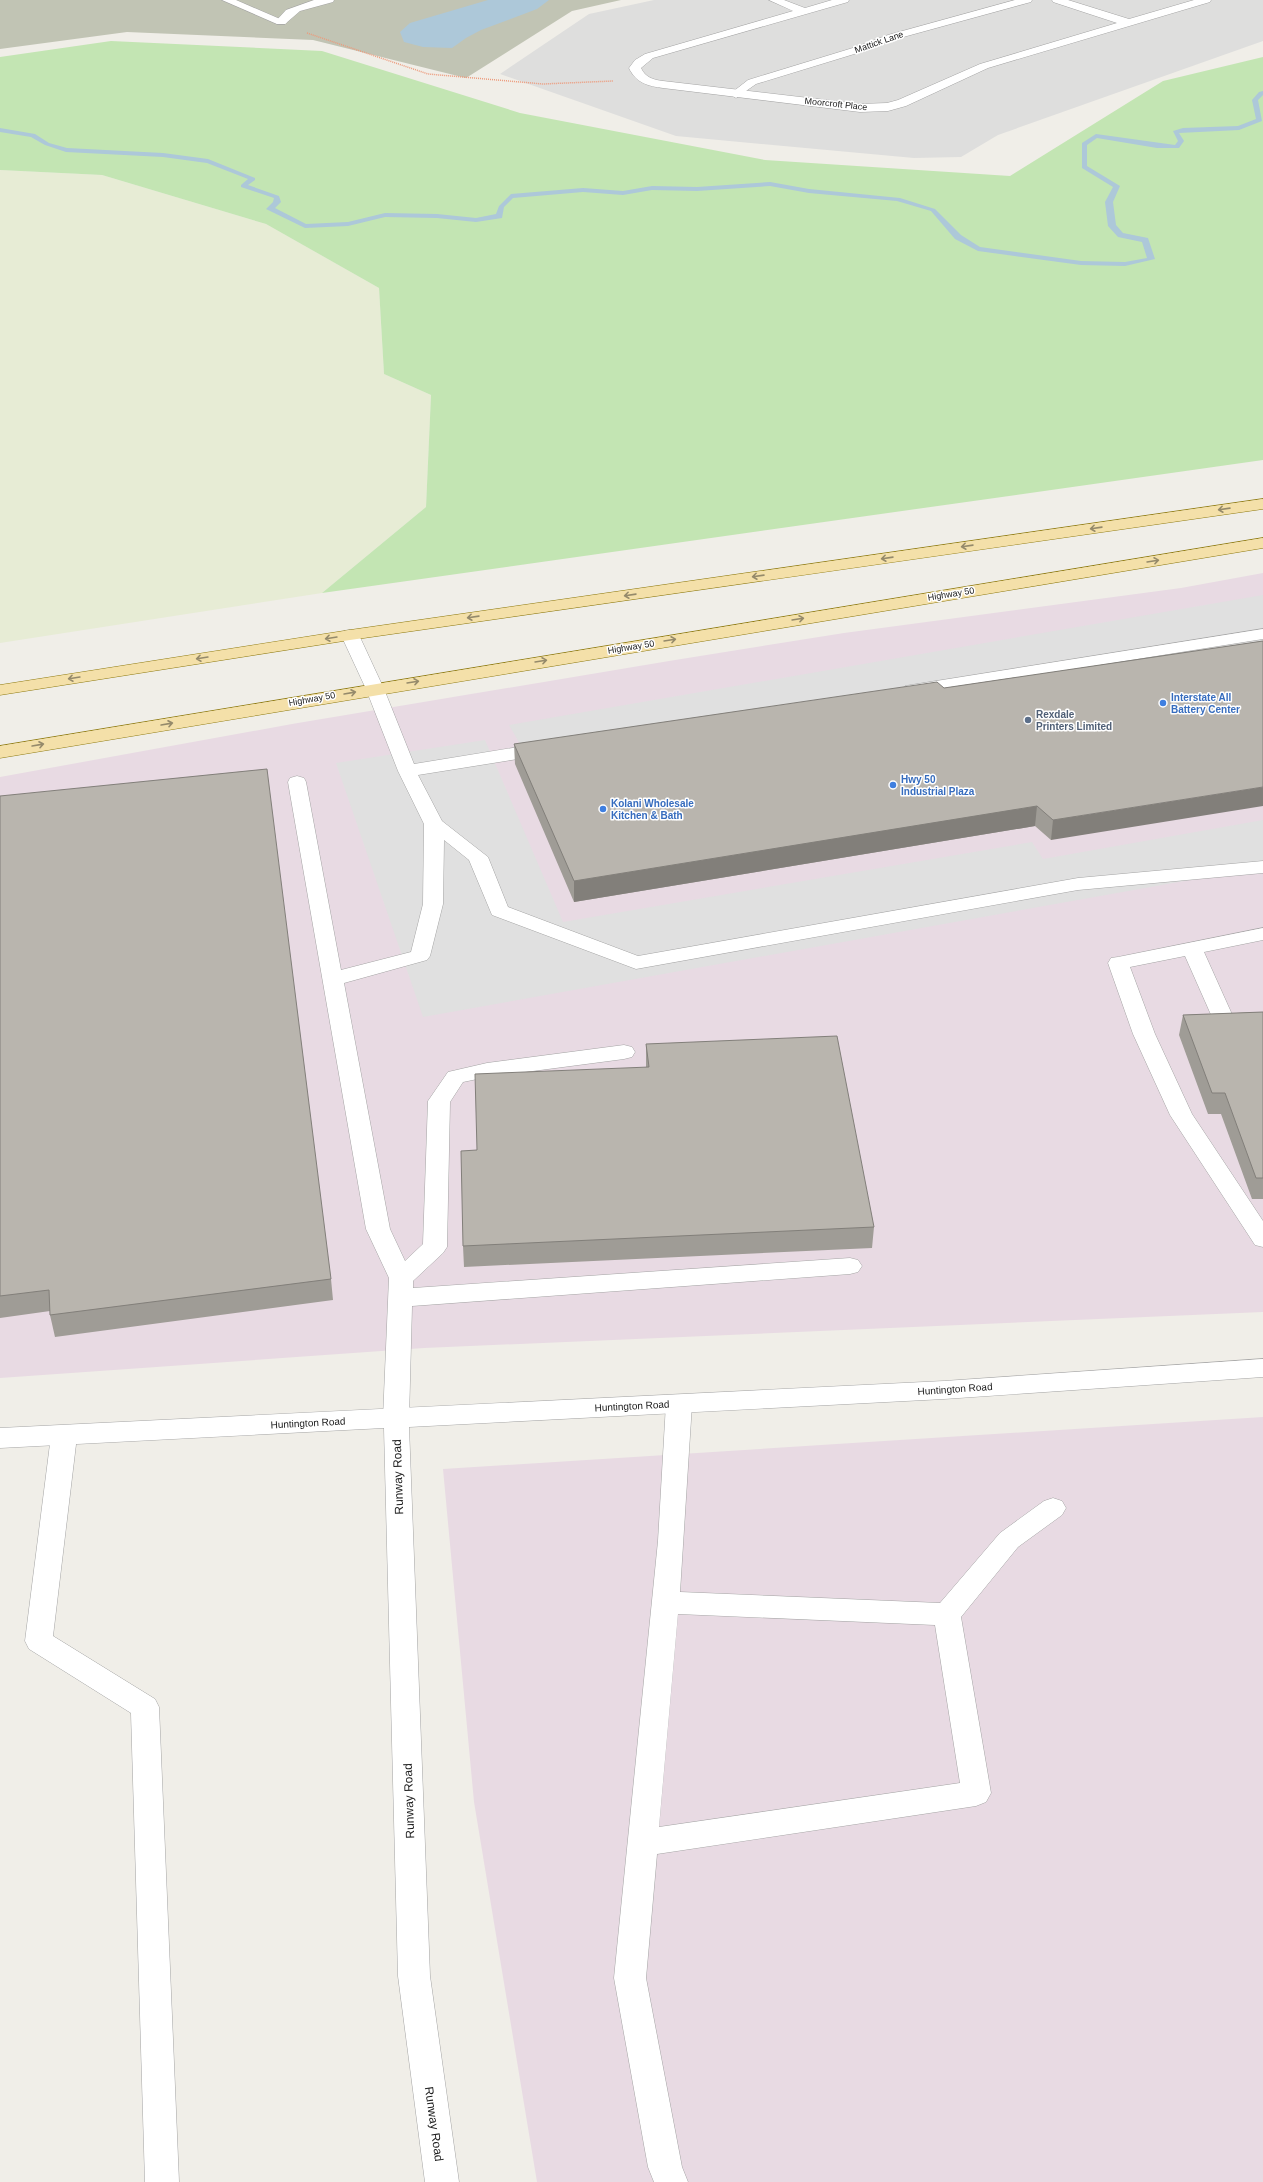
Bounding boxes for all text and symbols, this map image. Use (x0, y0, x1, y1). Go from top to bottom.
street label: Mattick Lane (853, 29, 905, 55)
street label: Moorcroft Place (804, 96, 868, 112)
one-way arrow (1218, 505, 1231, 513)
one-way arrow (1090, 524, 1103, 532)
one-way arrow (961, 542, 974, 550)
one-way arrow (881, 554, 894, 562)
one-way arrow (1146, 557, 1159, 565)
one-way arrow (752, 572, 765, 580)
street label: Highway 50 (927, 585, 975, 603)
one-way arrow (623, 591, 636, 599)
one-way arrow (467, 613, 480, 621)
one-way arrow (791, 615, 804, 623)
one-way arrow (325, 634, 338, 642)
one-way arrow (663, 636, 676, 644)
street label: Highway 50 (607, 638, 655, 656)
one-way arrow (196, 654, 209, 662)
one-way arrow (535, 657, 548, 665)
one-way arrow (68, 674, 81, 682)
one-way arrow (406, 678, 419, 686)
one-way arrow (343, 689, 356, 697)
street label: Highway 50 (288, 690, 336, 708)
place label: Interstate All Battery Center (1171, 692, 1240, 715)
marker: Interstate All Battery Center (1158, 698, 1168, 708)
place label: Rexdale Printers Limited (1036, 709, 1112, 732)
marker: Rexdale Printers Limited (1023, 715, 1033, 725)
one-way arrow (160, 720, 173, 728)
one-way arrow (32, 741, 45, 749)
place label: Hwy 50 Industrial Plaza (901, 774, 975, 797)
marker: Hwy 50 Industrial Plaza (888, 780, 898, 790)
place label: Kolani Wholesale Kitchen & Bath (611, 798, 694, 821)
marker: Kolani Wholesale Kitchen & Bath (598, 804, 608, 814)
street label: Huntington Road (917, 1381, 993, 1397)
street label: Huntington Road (594, 1399, 670, 1413)
street label: Huntington Road (270, 1416, 346, 1430)
street label: Runway Road (390, 1439, 406, 1515)
street label: Runway Road (401, 1763, 417, 1839)
street label: Runway Road (422, 2086, 446, 2162)

